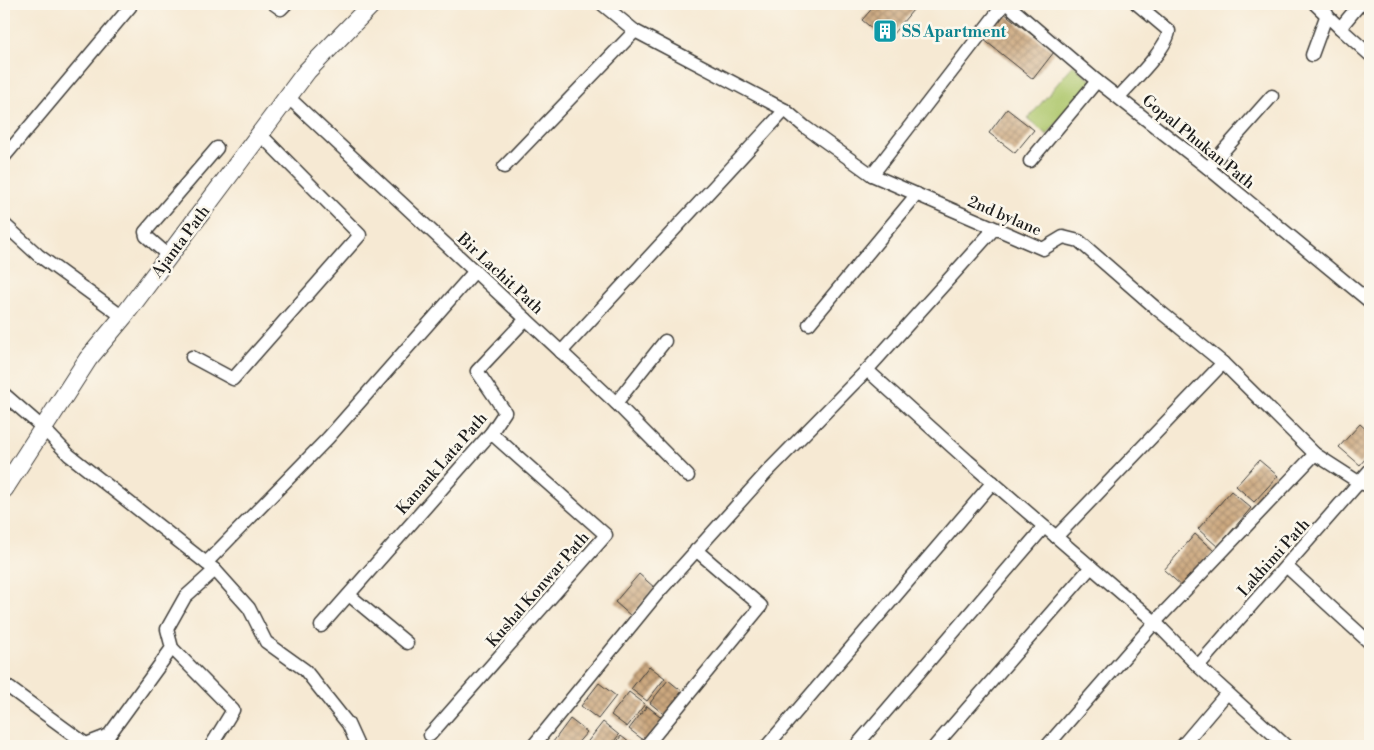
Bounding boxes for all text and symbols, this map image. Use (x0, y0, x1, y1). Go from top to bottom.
building icon: SS Apartment (872, 18, 898, 44)
place label: SS Apartment (902, 22, 1007, 42)
street label: Gopal Phukan Path (1138, 90, 1259, 194)
street label: 2nd bylane (965, 191, 1045, 240)
street label: Ajanta Path (147, 201, 215, 282)
street label: Bir Lachit Path (452, 228, 548, 319)
street label: Kanank Lata Path (392, 408, 492, 519)
street label: Lakhimi Path (1234, 514, 1314, 601)
street label: Kushal Konwar Path (482, 527, 594, 652)

